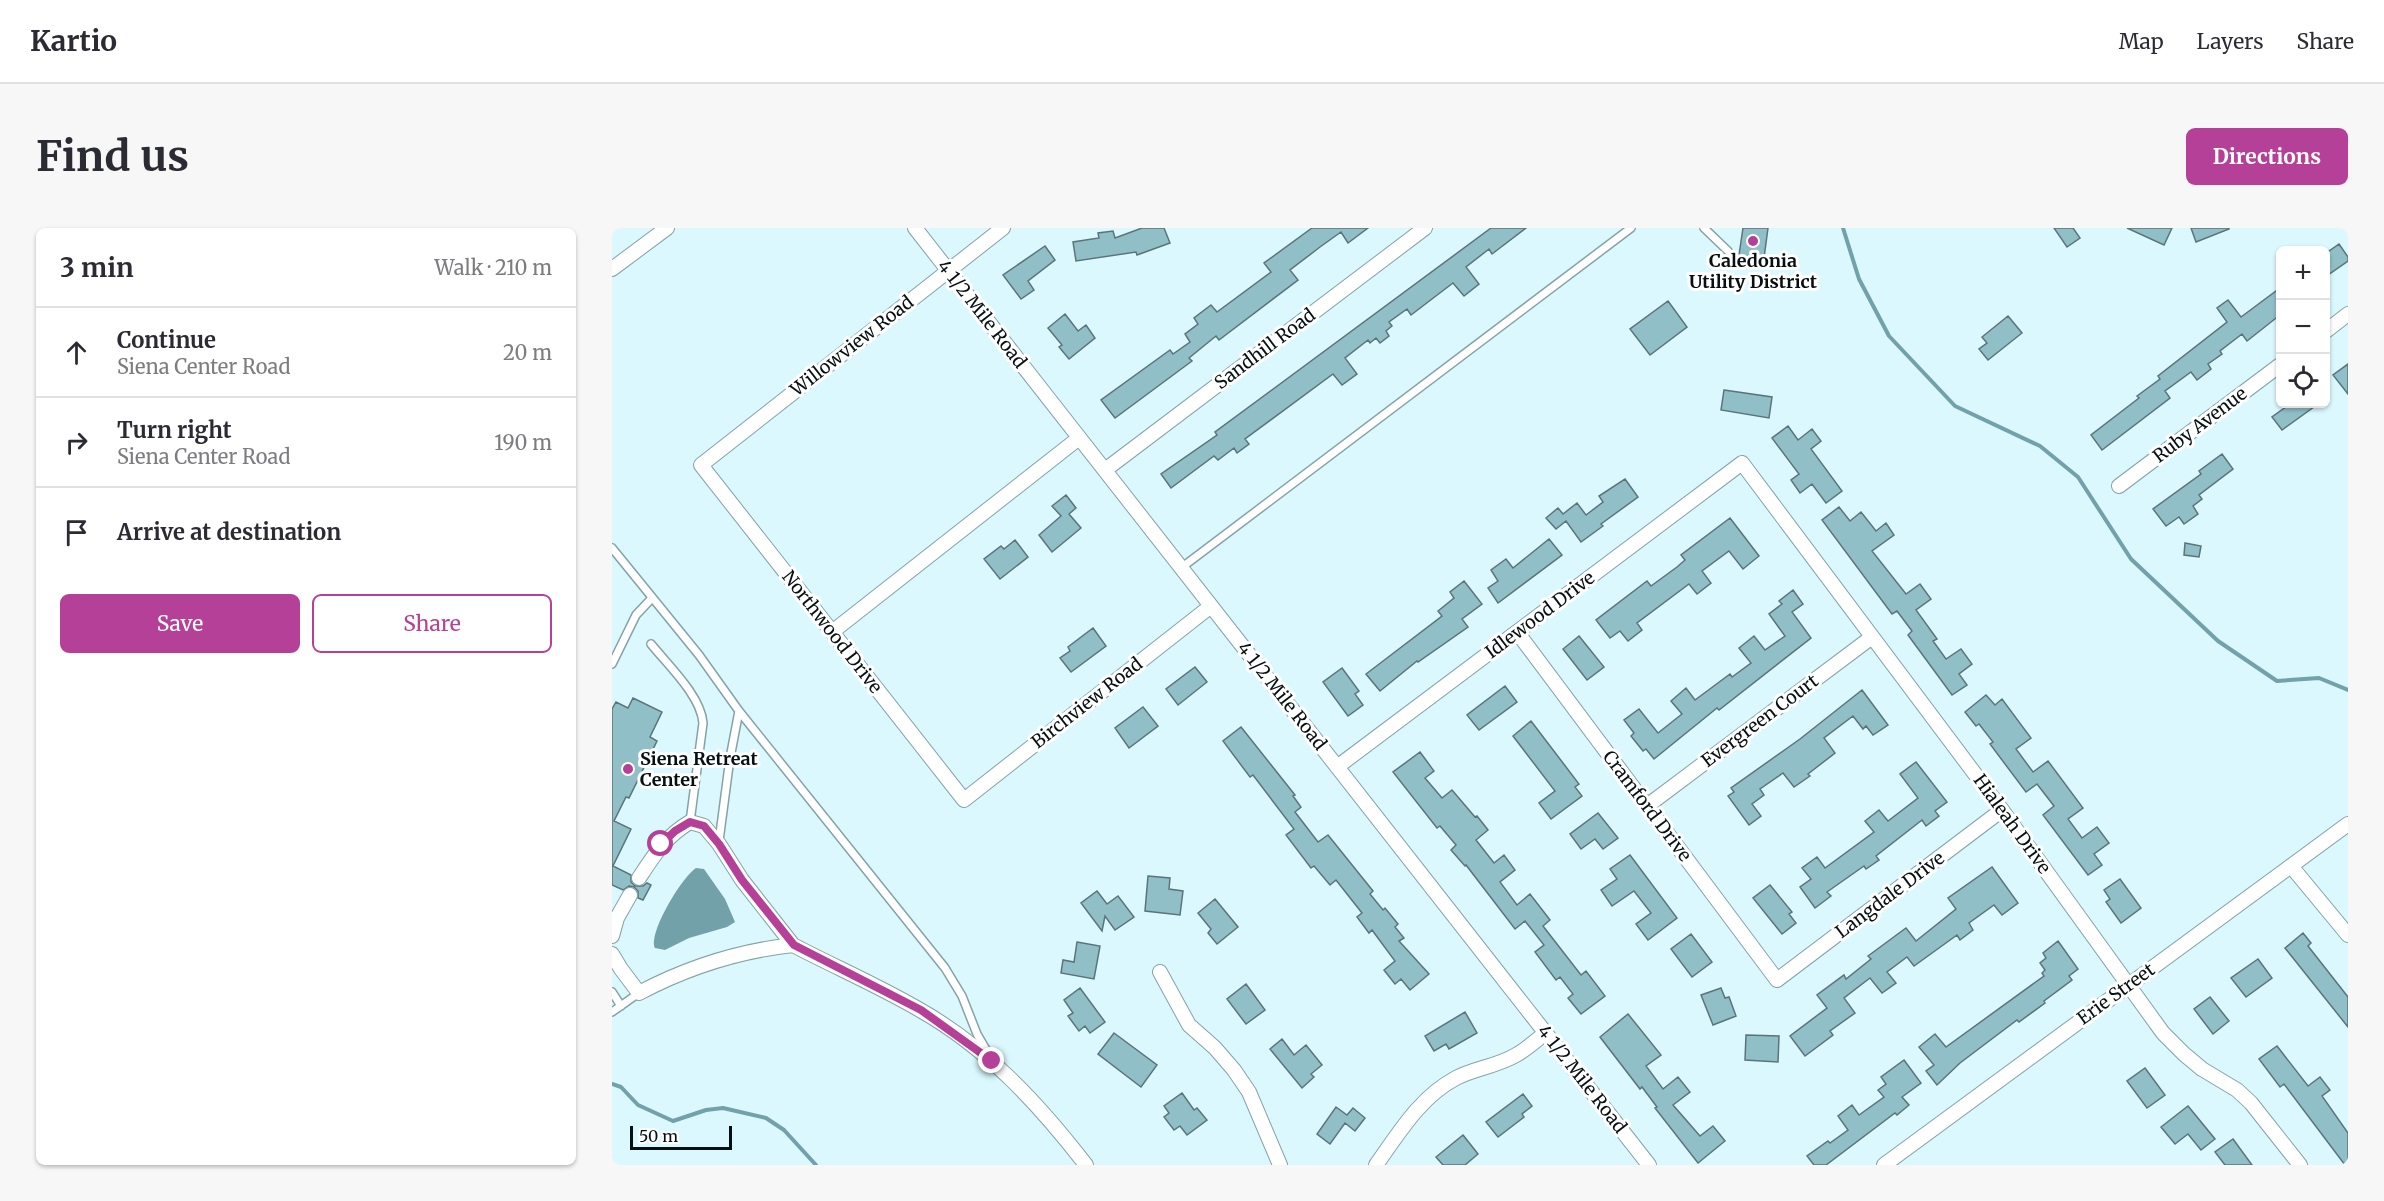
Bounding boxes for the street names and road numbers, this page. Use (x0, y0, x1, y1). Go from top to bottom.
street label: 4 1/2 Mile Road (933, 255, 1032, 373)
street label: Willowview Road (785, 290, 918, 401)
street label: Sandhill Road (1210, 303, 1320, 394)
street label: Ruby Avenue (2148, 382, 2251, 467)
street label: Northwood Drive (777, 566, 888, 698)
street label: Idlewood Drive (1480, 566, 1599, 663)
street label: 4 1/2 Mile Road (1233, 637, 1332, 755)
street label: Birchview Road (1027, 652, 1147, 753)
street label: Evergreen Court (1697, 669, 1823, 772)
street label: Cramford Drive (1598, 746, 1697, 866)
street label: Hialeah Drive (1969, 769, 2056, 878)
street label: Langdale Drive (1831, 846, 1949, 943)
street label: Erie Street (2072, 958, 2159, 1030)
street label: 4 1/2 Mile Road (1533, 1020, 1632, 1138)

